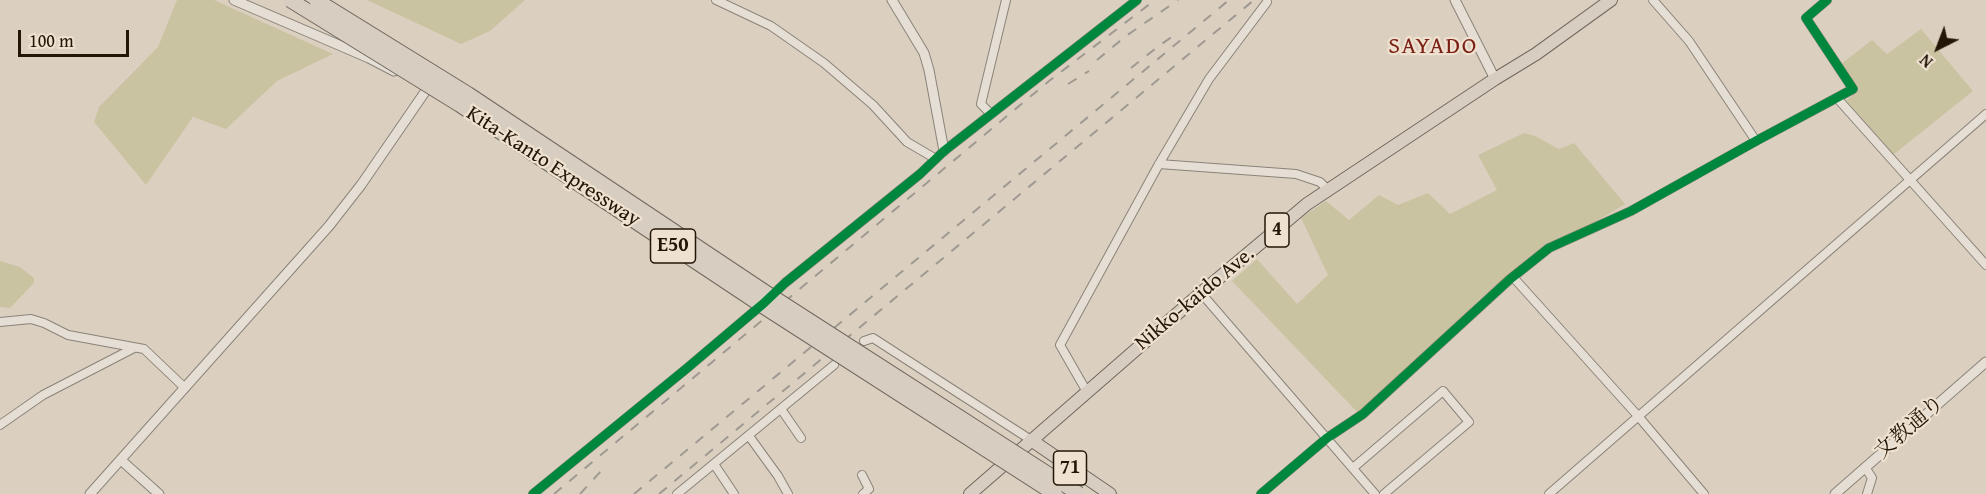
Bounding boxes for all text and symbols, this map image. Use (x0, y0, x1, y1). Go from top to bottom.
scale bar (21, 18, 132, 56)
north arrow (1908, 18, 1968, 78)
text: 100 m (29, 27, 74, 54)
district label: SAYADO (1388, 33, 1478, 61)
text: N (1914, 49, 1938, 74)
street label: Kita-Kanto Expressway (461, 101, 645, 233)
road number: 4 (1265, 213, 1289, 247)
road number: E50 (650, 229, 696, 263)
street label: Nikko-kaido Ave. (1130, 242, 1260, 356)
street label: 文教通り (1870, 391, 1950, 465)
road number: 71 (1054, 451, 1086, 485)

